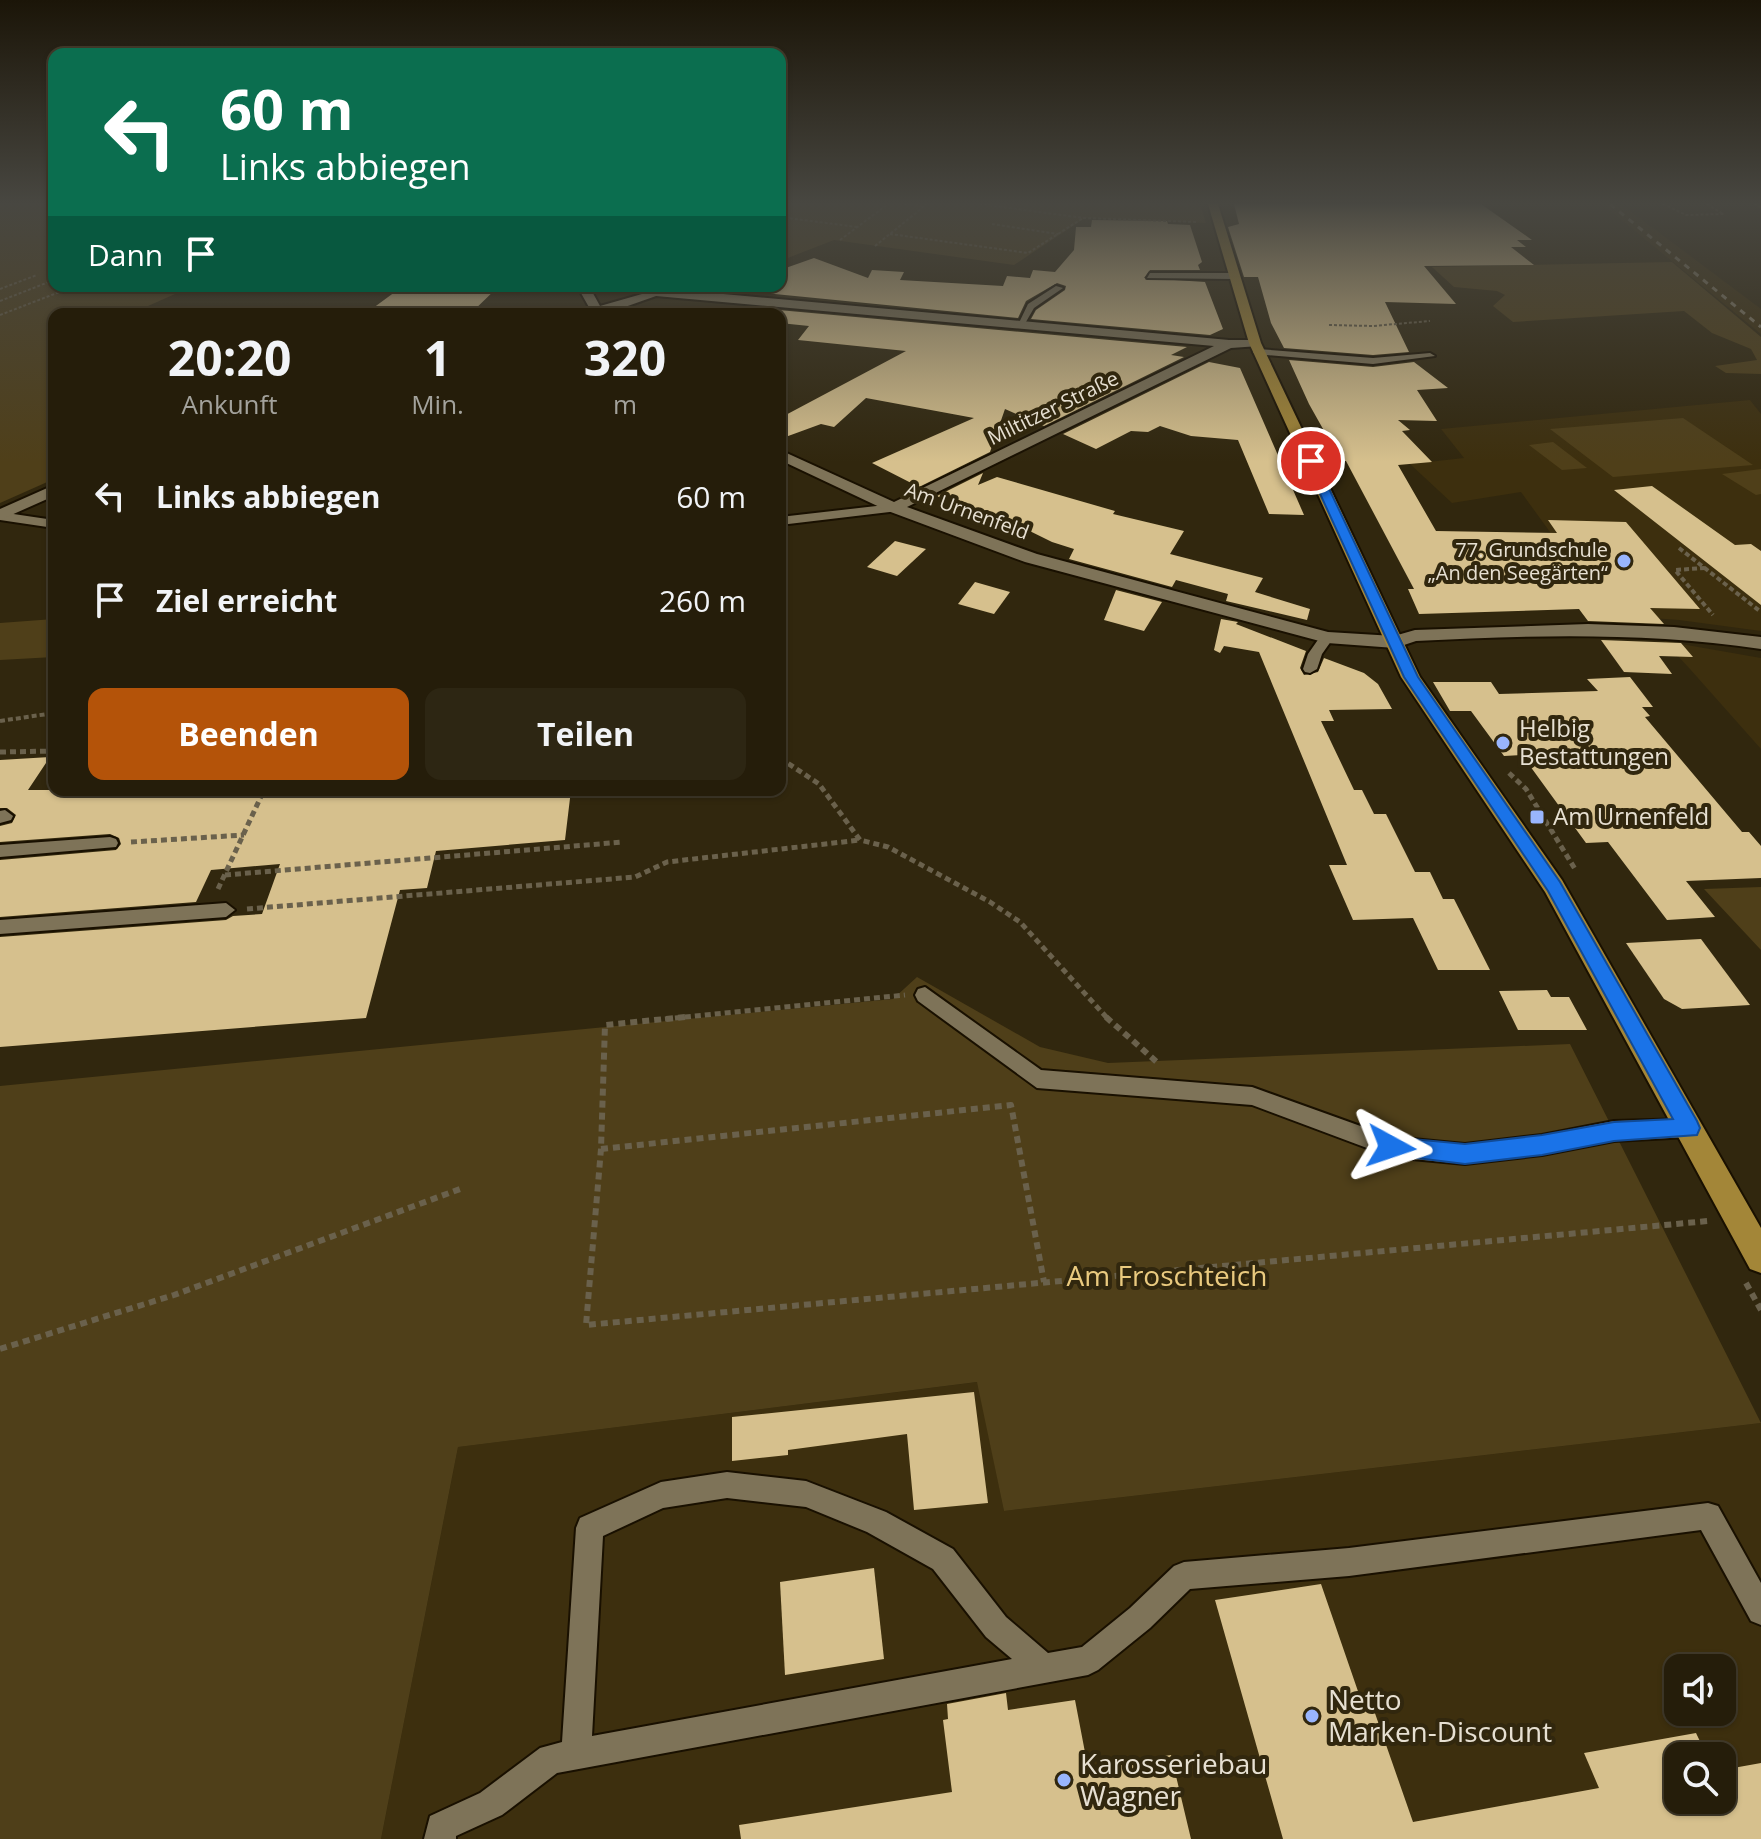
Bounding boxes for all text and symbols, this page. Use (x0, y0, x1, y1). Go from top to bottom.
text: 60 m (220, 70, 354, 146)
icon: left (88, 80, 192, 184)
text: Links abbiegen (220, 142, 471, 191)
icon: arrive (179, 232, 223, 276)
text: Dann (88, 234, 163, 275)
text: 20:20 (168, 325, 291, 390)
text: 1 (424, 325, 451, 390)
text: 320 (584, 325, 666, 390)
street label: Miltitzer Straße (983, 364, 1123, 451)
text: Ankunft (182, 386, 278, 422)
text: Min. (411, 386, 464, 422)
text: m (613, 386, 637, 422)
pin (1277, 427, 1345, 495)
icon: arrive (1289, 439, 1333, 483)
icon: left (88, 474, 132, 518)
text: Links abbiegen (156, 476, 381, 517)
text: 60 m (676, 476, 746, 517)
street label: Am Urnenfeld (901, 476, 1033, 545)
place label: 77. Grundschule „An den Seegärten“ (1428, 536, 1608, 586)
marker: 77. Grundschule „An den Seegärten“ (1615, 552, 1633, 570)
icon: arrive (88, 578, 132, 622)
text: Ziel erreicht (156, 580, 337, 621)
text: 260 m (659, 580, 746, 621)
button: Beenden (88, 688, 409, 780)
button: Teilen (425, 688, 746, 780)
place label: Helbig Bestattungen (1519, 711, 1669, 772)
marker: Helbig Bestattungen (1494, 734, 1512, 752)
place label: Am Urnenfeld (1553, 799, 1709, 832)
marker: Am Urnenfeld (1528, 808, 1546, 826)
position arrow (1349, 1105, 1433, 1189)
park label: Am Froschteich (1067, 1256, 1267, 1294)
map controls (1664, 1654, 1736, 1814)
button: sound (1664, 1654, 1736, 1726)
place label: Netto Marken-Discount (1328, 1680, 1552, 1750)
marker: Netto Marken-Discount (1303, 1707, 1321, 1725)
button: search (1664, 1742, 1736, 1814)
place label: Karosseriebau Wagner (1080, 1744, 1268, 1814)
marker: Karosseriebau Wagner (1055, 1771, 1073, 1789)

